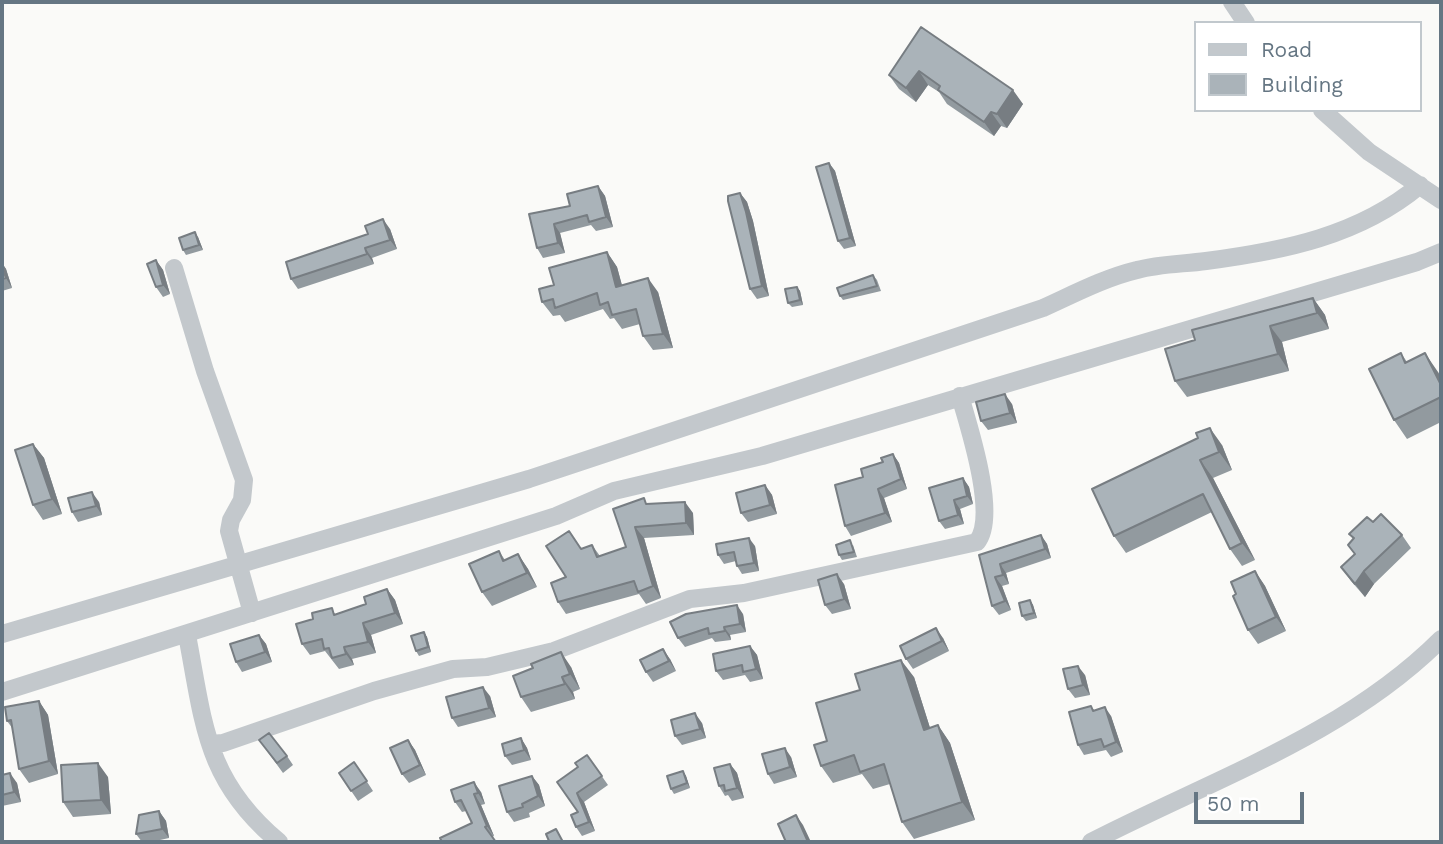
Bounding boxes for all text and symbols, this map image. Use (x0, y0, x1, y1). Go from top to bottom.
legend (1194, 21, 1422, 112)
text: Road (1261, 37, 1312, 62)
text: Building (1261, 72, 1343, 97)
scale bar (1198, 778, 1308, 822)
text: 50 m (1207, 791, 1259, 816)

